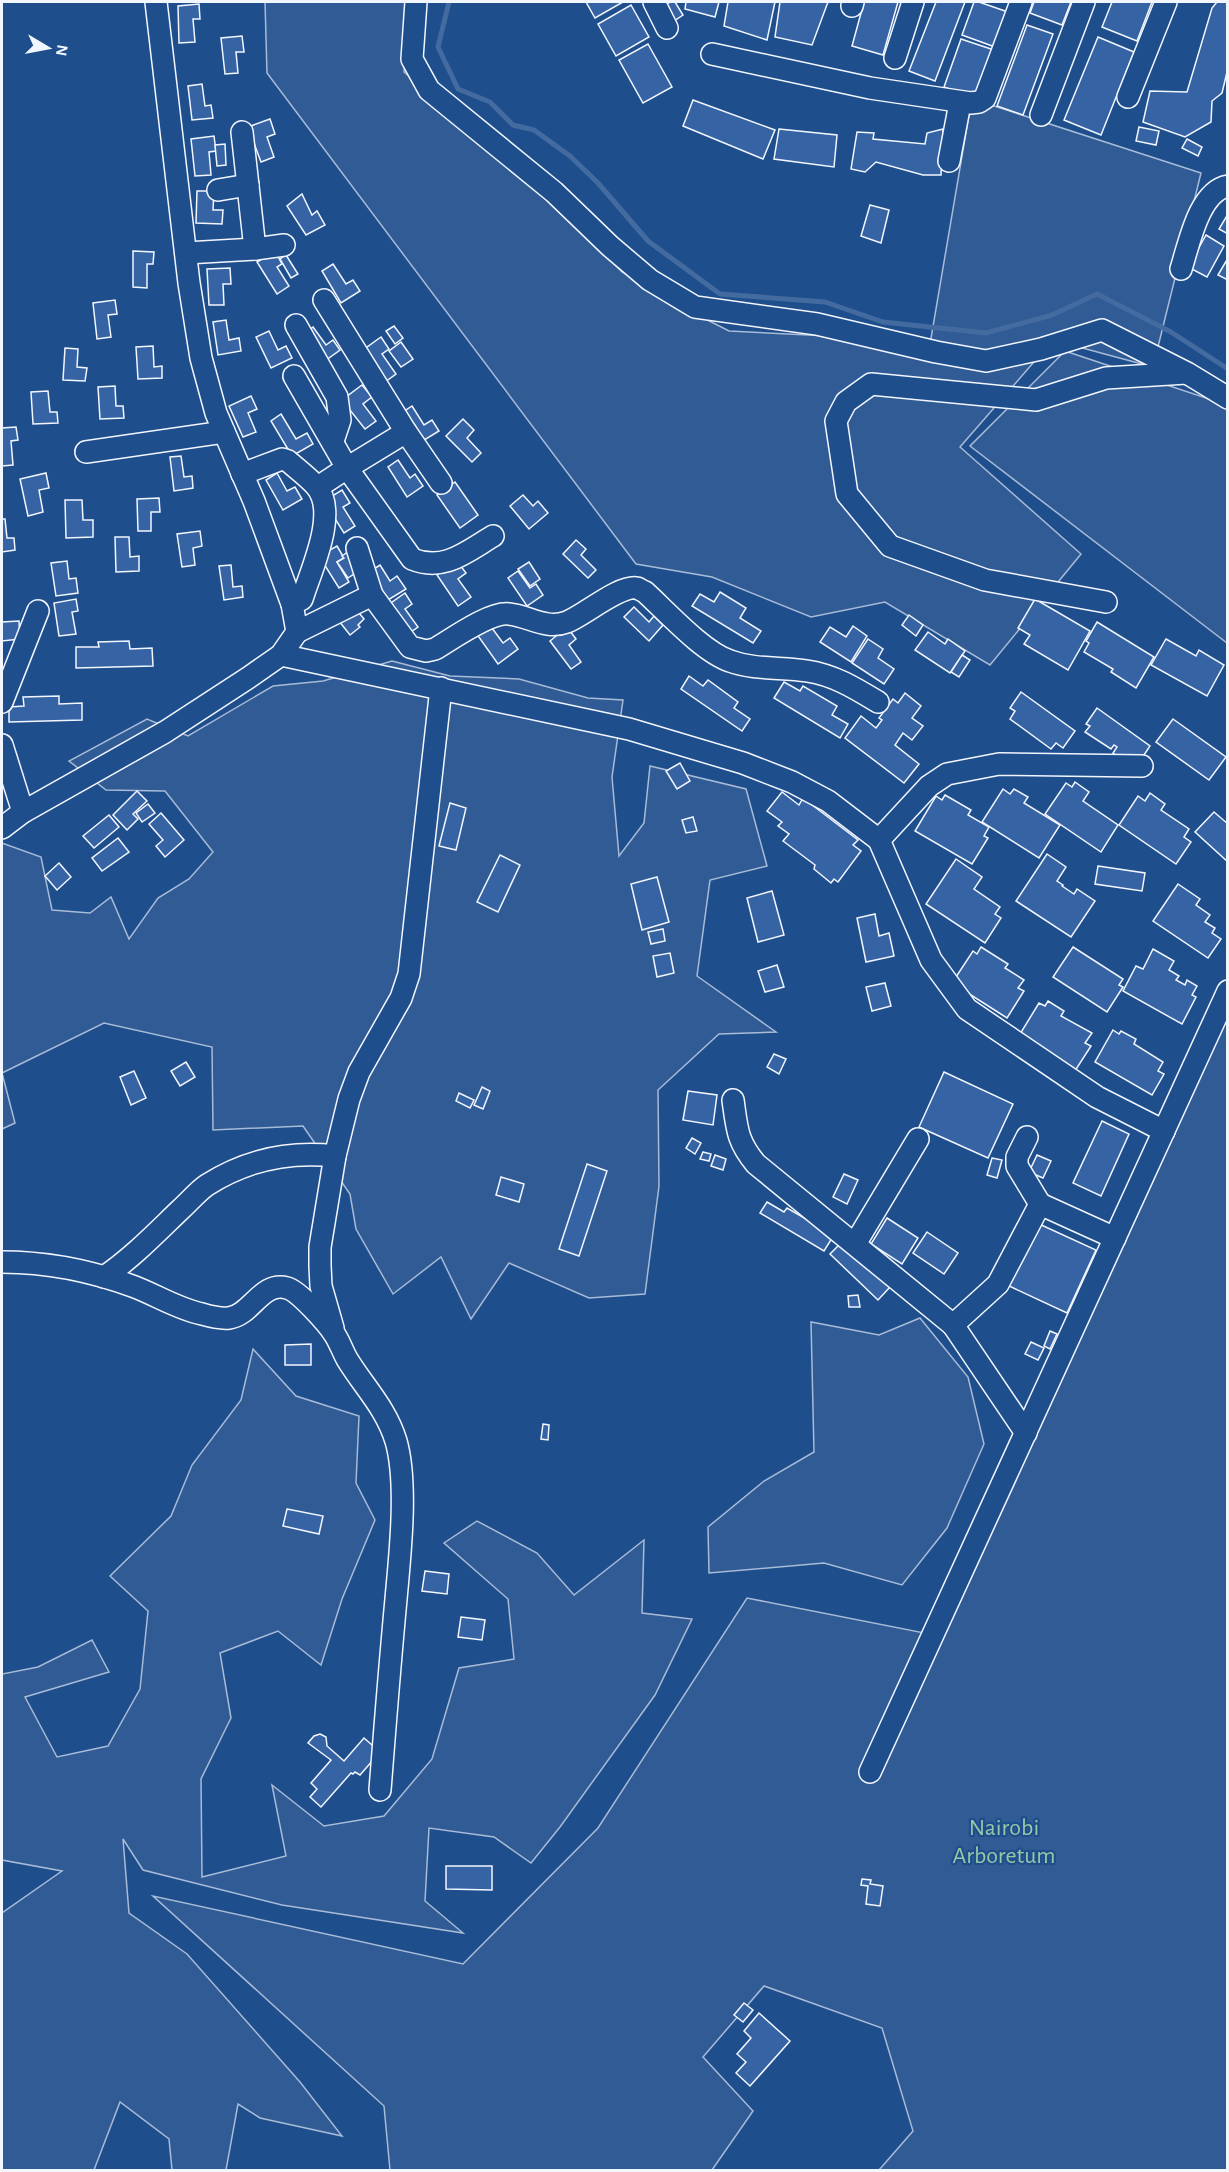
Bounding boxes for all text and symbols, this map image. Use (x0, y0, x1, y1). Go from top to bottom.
north arrow (18, 18, 78, 78)
text: N (53, 44, 71, 57)
park label: Nairobi Arboretum (953, 1816, 1055, 1868)

